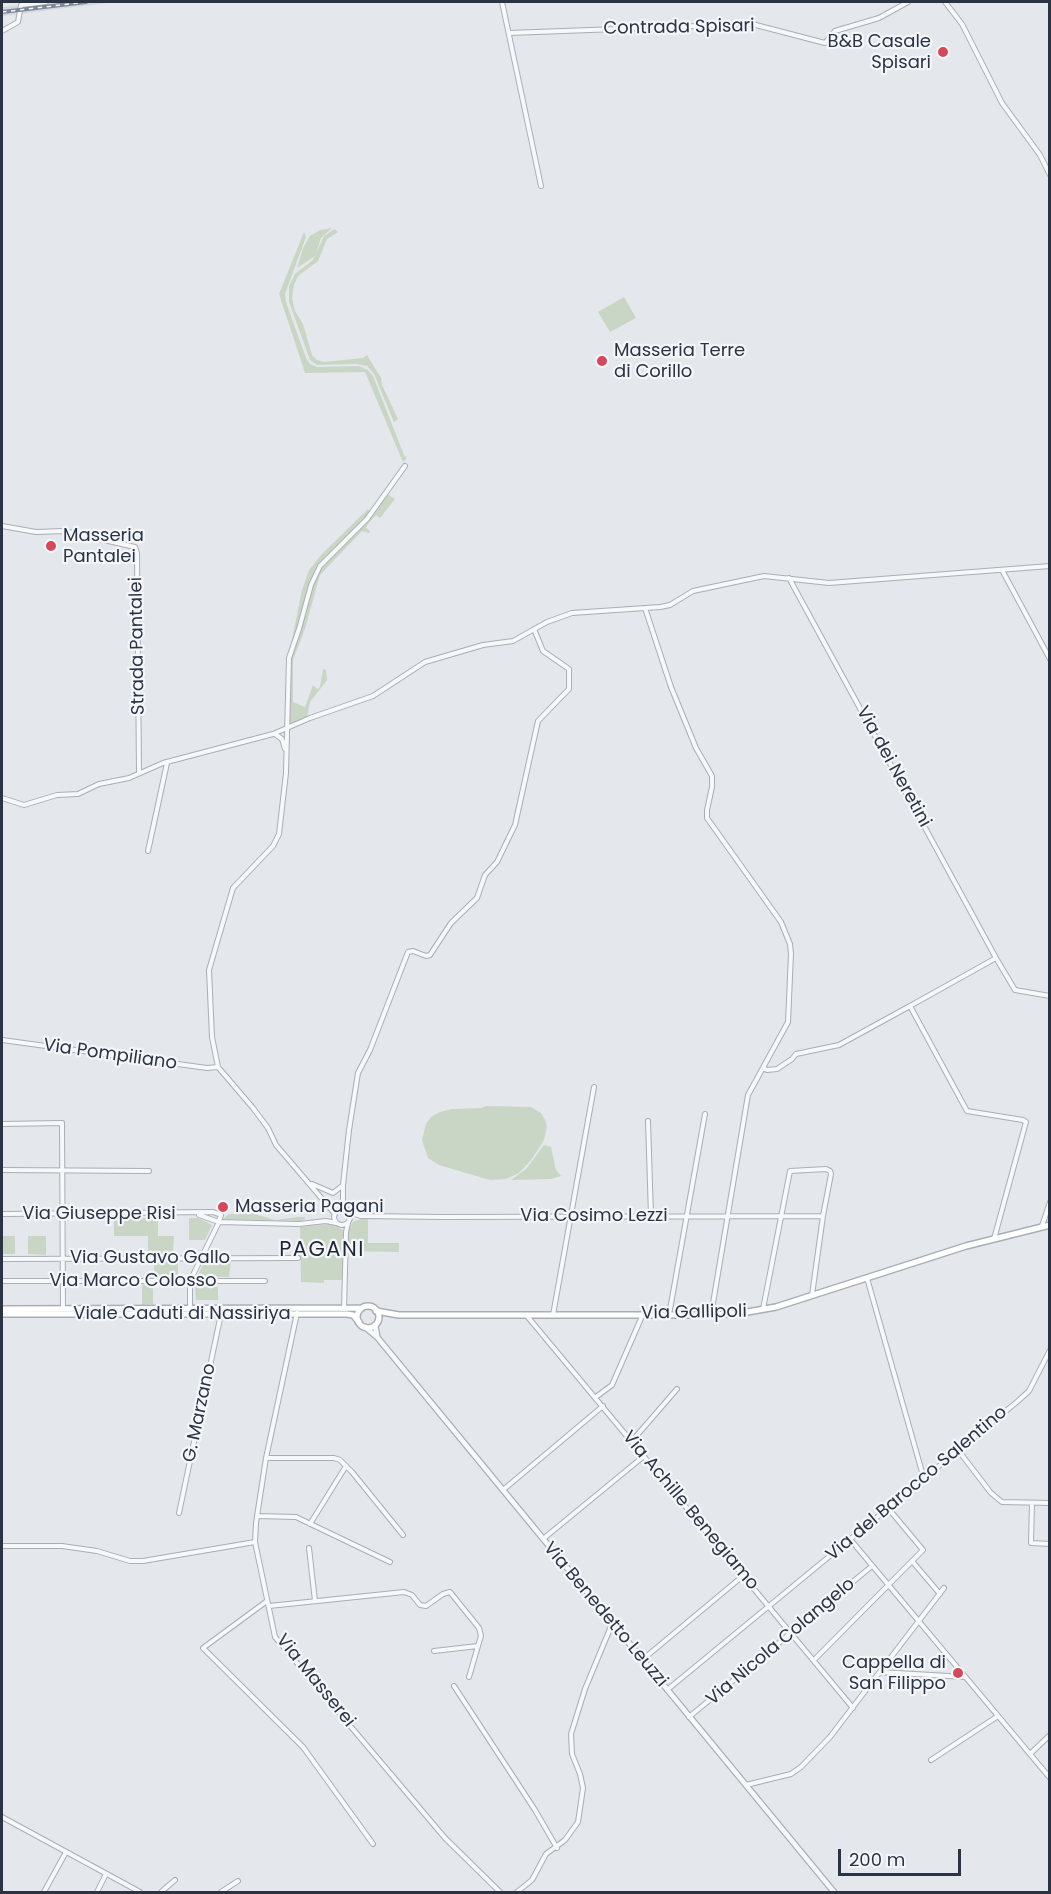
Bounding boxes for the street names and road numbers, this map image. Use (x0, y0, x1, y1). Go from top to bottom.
street label: Contrada Spisari (603, 16, 755, 40)
street label: Strada Pantalei (126, 577, 150, 715)
street label: Via dei Neretini (851, 703, 935, 831)
street label: Via Pompiliano (42, 1035, 178, 1075)
street label: Via Giuseppe Risi (22, 1203, 176, 1225)
street label: Via Cosimo Lezzi (520, 1205, 668, 1227)
street label: Via Gustavo Gallo (70, 1247, 230, 1269)
street label: Via Marco Colosso (50, 1270, 216, 1292)
street label: Via Gallipoli (641, 1301, 747, 1325)
street label: Viale Caduti di Nassiriya (73, 1303, 291, 1325)
street label: G. Marzano (179, 1362, 221, 1464)
street label: Via del Barocco Salentino (822, 1402, 1012, 1566)
street label: Via Achille Benegiamo (617, 1427, 763, 1595)
street label: Via Benedetto Leuzzi (538, 1538, 672, 1692)
street label: Via Nicola Colangelo (702, 1574, 860, 1710)
street label: Via Masserei (271, 1630, 359, 1732)

